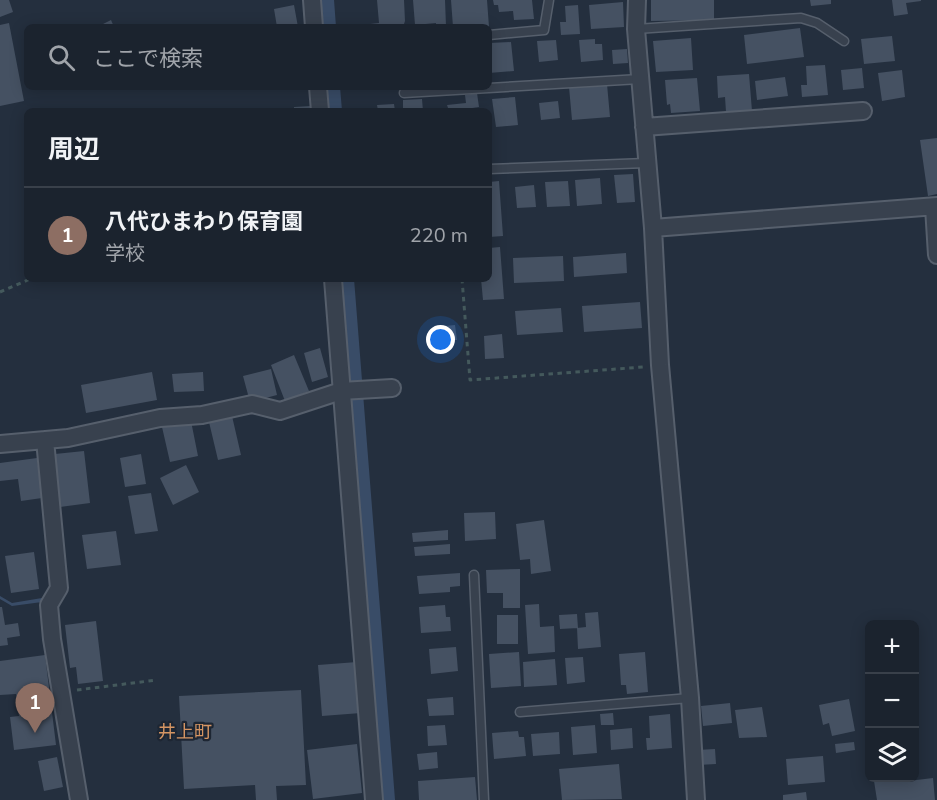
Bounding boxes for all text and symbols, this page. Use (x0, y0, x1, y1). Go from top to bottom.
search box (24, 24, 492, 90)
icon: search (45, 41, 78, 74)
text: ここで検索 (93, 44, 203, 74)
text: 周辺 (48, 132, 100, 167)
text: 八代ひまわり保育園 (105, 207, 303, 237)
text: 1 (62, 222, 74, 249)
text: 220 m (410, 222, 468, 249)
text: 学校 (105, 240, 145, 267)
your location (426, 325, 455, 354)
map controls (865, 620, 919, 782)
button: + (865, 620, 919, 674)
button: − (865, 674, 919, 728)
pin: 1 (15, 684, 54, 733)
district label: 井上町 (158, 720, 212, 744)
button: layers (865, 728, 919, 782)

